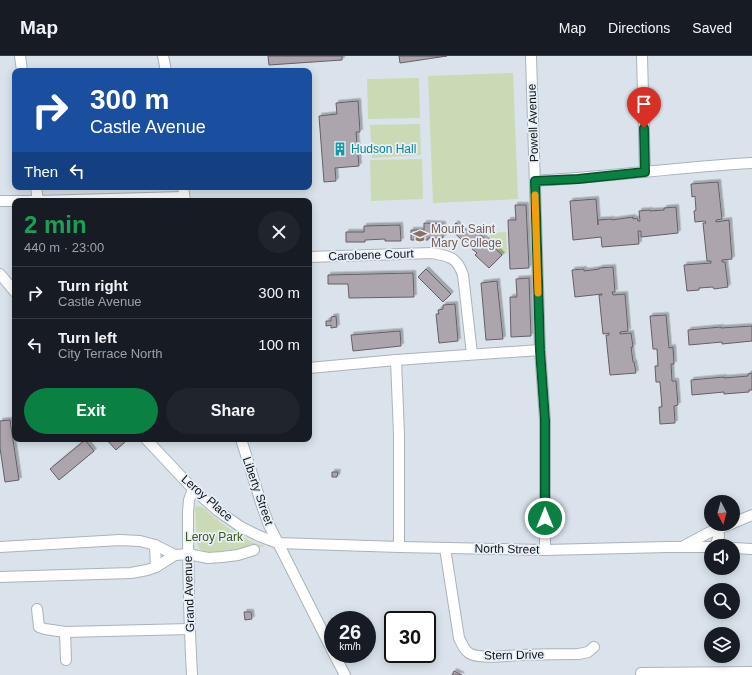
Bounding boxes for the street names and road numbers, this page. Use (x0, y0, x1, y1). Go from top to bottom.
street label: Powell Avenue (525, 83, 541, 162)
street label: Carobene Court (328, 246, 415, 263)
street label: Liberty Street (240, 455, 276, 528)
street label: Leroy Place (178, 472, 236, 524)
street label: North Street (475, 541, 540, 557)
street label: Grand Avenue (181, 555, 197, 632)
street label: Stern Drive (484, 647, 544, 663)

